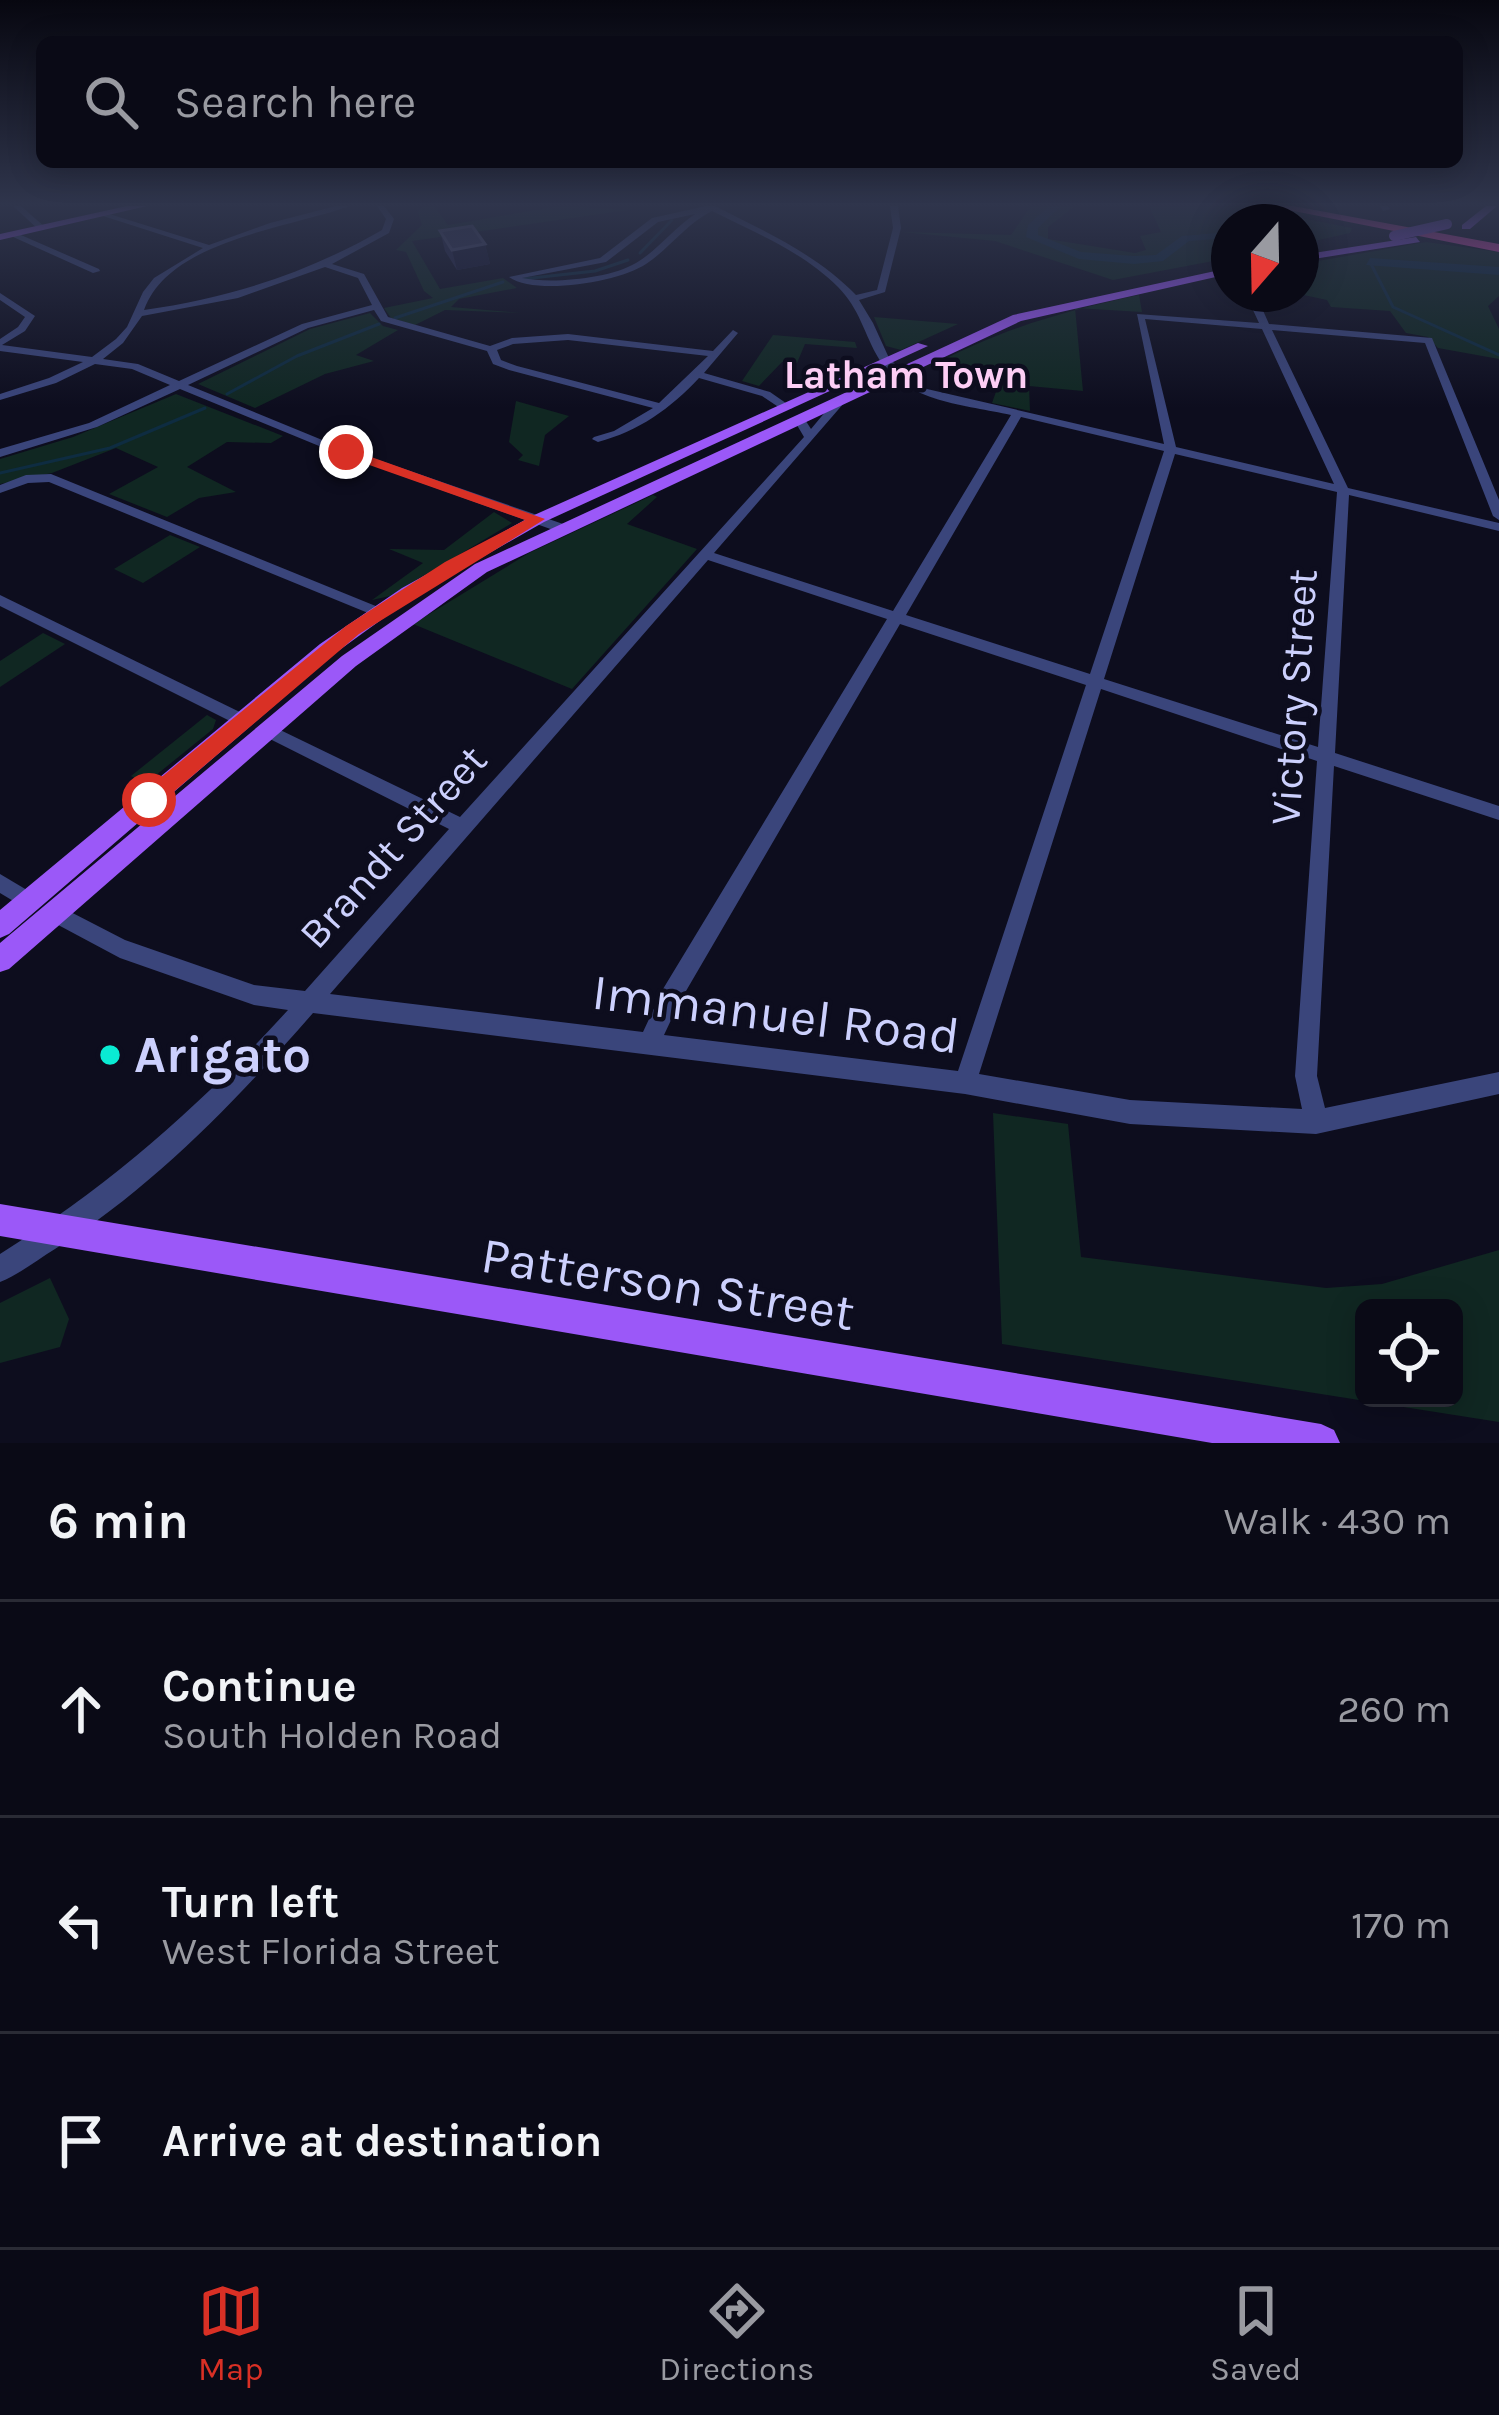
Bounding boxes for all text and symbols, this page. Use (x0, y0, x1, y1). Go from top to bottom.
search box (36, 36, 1463, 168)
icon: search (78, 69, 144, 135)
text: Search here (174, 76, 416, 128)
north arrow (1211, 204, 1319, 312)
district label: Latham Town (784, 352, 1028, 398)
route end (319, 425, 373, 479)
street label: Victory Street (1260, 567, 1328, 827)
street label: Brandt Street (289, 735, 497, 959)
route start (122, 773, 176, 827)
street label: Immanuel Road (589, 962, 963, 1066)
place label: Arigato (134, 1025, 311, 1085)
marker: Arigato (97, 1042, 123, 1068)
street label: Patterson Street (477, 1225, 859, 1343)
map controls (1355, 1299, 1463, 1407)
button: locate (1355, 1299, 1463, 1407)
text: 6 min (48, 1491, 189, 1551)
text: Walk · 430 m (1224, 1498, 1451, 1544)
text: Continue (162, 1660, 357, 1712)
icon: ahead (48, 1676, 114, 1742)
text: 260 m (1337, 1686, 1451, 1732)
text: South Holden Road (162, 1712, 502, 1758)
text: Turn left (162, 1876, 339, 1928)
icon: left (48, 1892, 114, 1958)
text: 170 m (1351, 1902, 1451, 1948)
text: West Florida Street (162, 1928, 499, 1974)
icon: arrive (48, 2108, 114, 2174)
text: Arrive at destination (162, 2115, 602, 2167)
tab: Map (198, 2278, 264, 2388)
tab: Directions (659, 2278, 814, 2388)
tab: Saved (1210, 2278, 1301, 2388)

